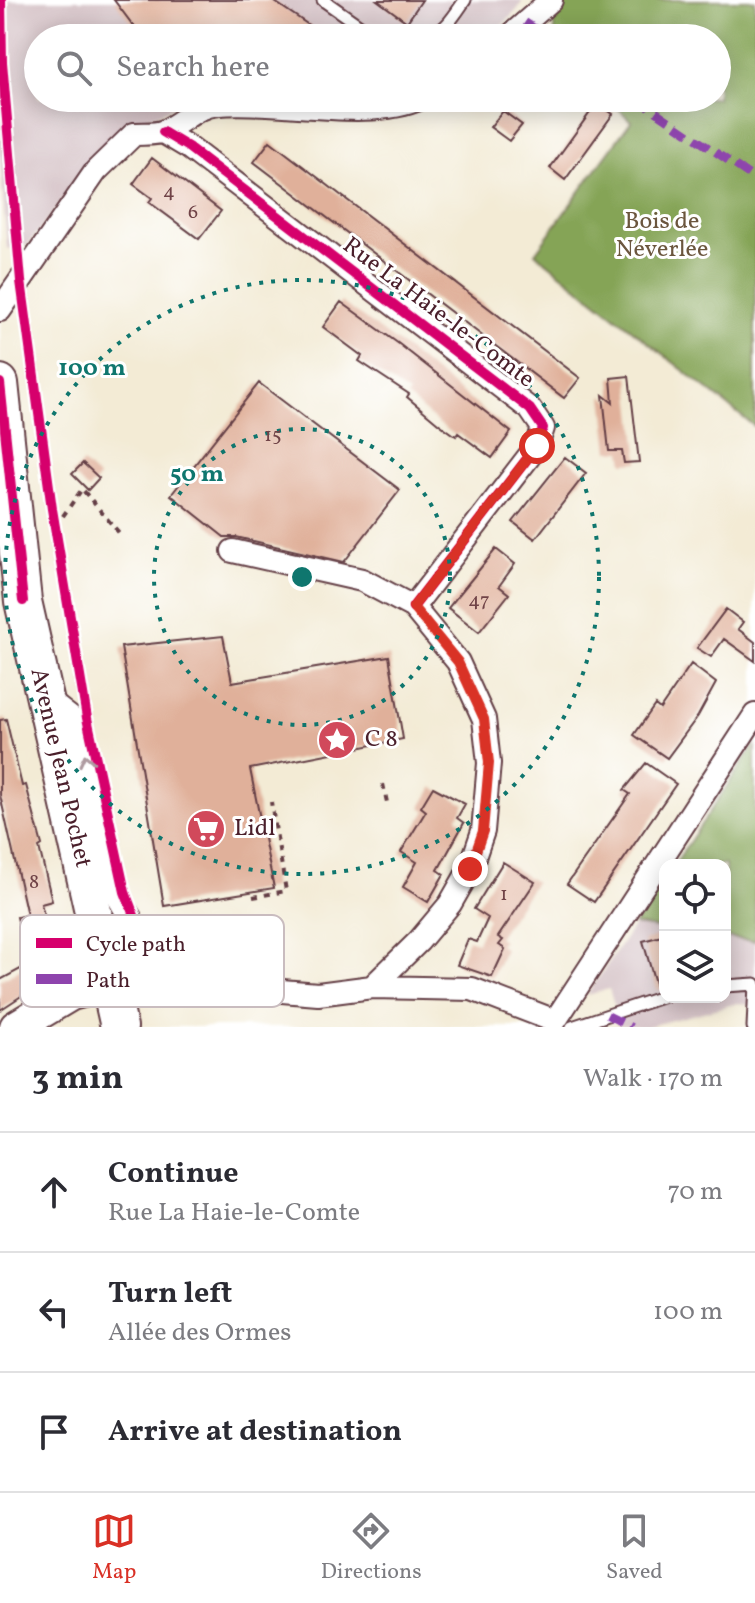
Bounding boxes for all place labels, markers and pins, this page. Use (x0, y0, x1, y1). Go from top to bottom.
centre of rings (288, 563, 316, 591)
place icon: C 8 (316, 719, 358, 761)
place label: C 8 (365, 723, 398, 757)
supermarket icon: Lidl (185, 808, 227, 850)
place label: Lidl (234, 812, 275, 846)

